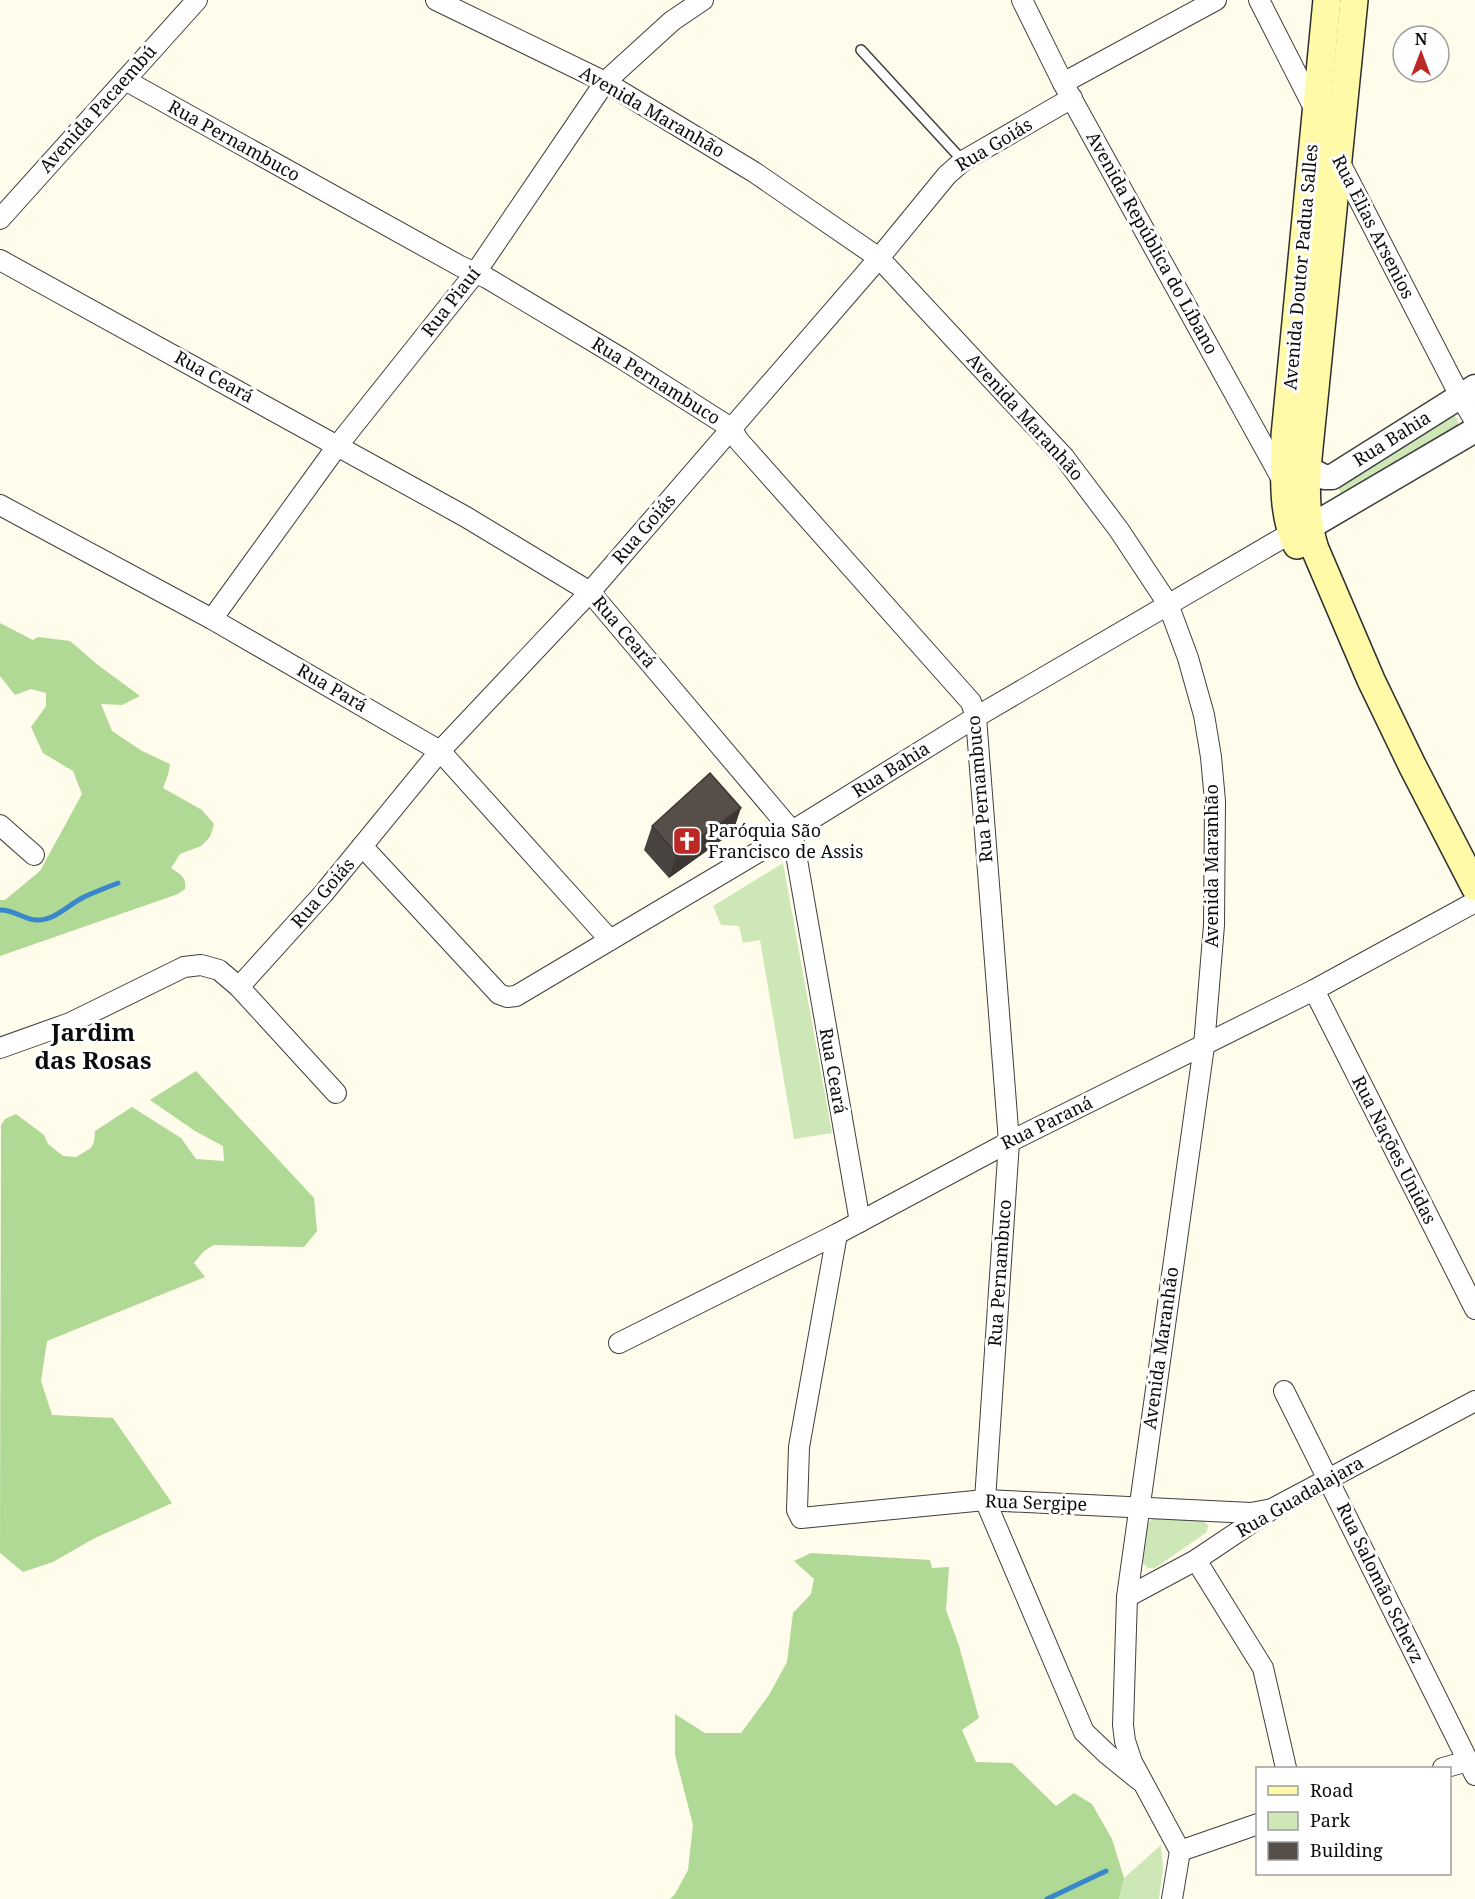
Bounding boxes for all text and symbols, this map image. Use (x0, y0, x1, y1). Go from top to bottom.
north arrow (1391, 24, 1451, 84)
text: N (1415, 28, 1428, 50)
street label: Avenida Pacaembú (33, 39, 161, 177)
street label: Avenida Maranhão (576, 60, 729, 162)
street label: Rua Pernambuco (164, 94, 305, 186)
street label: Rua Goiás (951, 112, 1036, 176)
street label: Avenida República do Líbano (1081, 127, 1224, 358)
street label: Avenida Doutor Padua Salles (1277, 143, 1323, 391)
street label: Rua Elias Arsenios (1327, 151, 1421, 303)
street label: Rua Piauí (416, 261, 485, 341)
street label: Rua Pernambuco (588, 331, 725, 429)
street label: Rua Ceará (171, 345, 258, 408)
street label: Avenida Maranhão (962, 347, 1089, 485)
street label: Rua Bahia (1348, 405, 1435, 471)
street label: Rua Goiás (606, 488, 680, 568)
street label: Rua Ceará (588, 590, 662, 672)
street label: Rua Pará (293, 657, 372, 717)
street label: Rua Pernambuco (961, 715, 997, 864)
street label: Rua Bahia (847, 736, 934, 802)
street label: Avenida Maranhão (1199, 784, 1223, 948)
place label: Paróquia São Francisco de Assis (708, 818, 863, 863)
church icon: Paróquia São Francisco de Assis (671, 825, 703, 857)
street label: Rua Goiás (285, 852, 359, 932)
district label: Jardim das Rosas (34, 1015, 152, 1076)
street label: Rua Ceará (815, 1026, 853, 1116)
street label: Rua Nações Unidas (1347, 1071, 1443, 1228)
street label: Rua Paraná (997, 1090, 1096, 1155)
street label: Rua Pernambuco (982, 1199, 1016, 1347)
street label: Avenida Maranhão (1137, 1265, 1183, 1431)
street label: Rua Guadalajara (1232, 1450, 1367, 1542)
street label: Rua Sergipe (985, 1488, 1087, 1516)
street label: Rua Salomão Schevz (1332, 1498, 1430, 1667)
legend (1256, 1767, 1451, 1875)
text: Road (1310, 1778, 1353, 1802)
text: Park (1310, 1808, 1350, 1832)
text: Building (1310, 1838, 1383, 1862)

